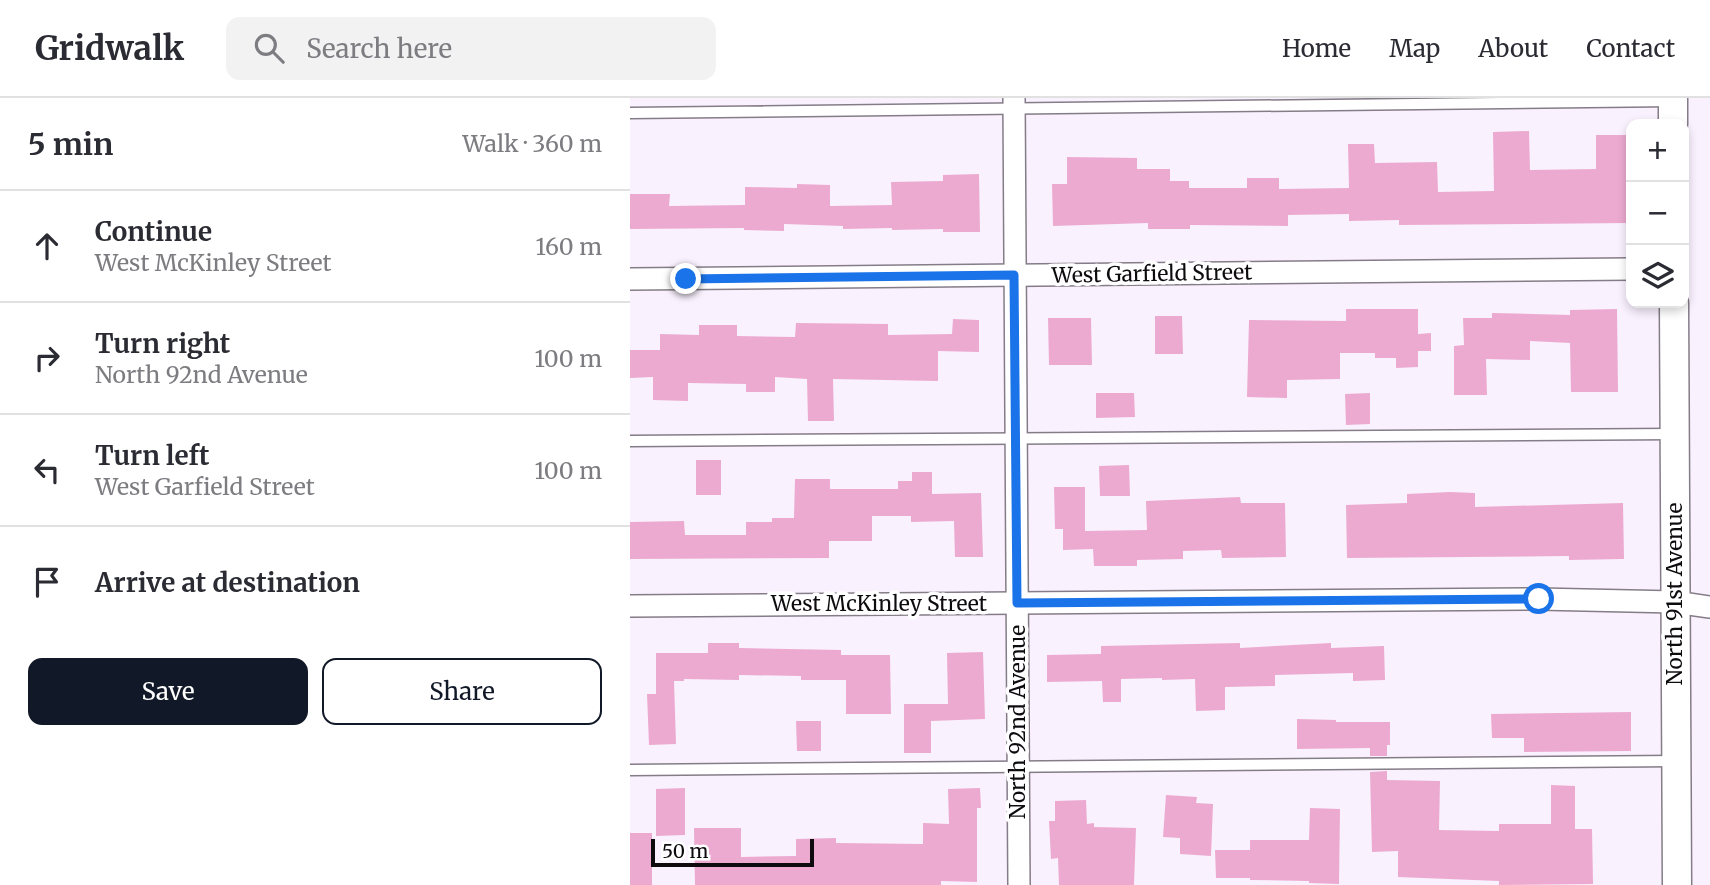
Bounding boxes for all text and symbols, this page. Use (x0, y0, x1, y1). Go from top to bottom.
search box (226, 17, 716, 80)
text: Gridwalk (35, 28, 184, 69)
icon: search (250, 29, 288, 67)
text: Search here (306, 32, 452, 65)
text: Home (1282, 33, 1351, 64)
text: Map (1389, 33, 1440, 64)
text: About (1478, 33, 1548, 64)
text: Contact (1586, 33, 1675, 64)
map controls (1626, 119, 1689, 308)
button: + (1626, 119, 1689, 182)
text: 5 min (28, 125, 113, 163)
text: Walk · 360 m (462, 129, 602, 158)
button: − (1626, 182, 1689, 245)
text: Continue (95, 215, 212, 248)
icon: ahead (28, 227, 66, 265)
text: 160 m (536, 232, 602, 261)
button: layers (1626, 245, 1689, 308)
text: West McKinley Street (95, 248, 332, 277)
street label: West Garfield Street (1050, 258, 1253, 289)
route end (670, 263, 701, 294)
text: Turn right (95, 327, 230, 360)
icon: right (28, 339, 66, 377)
text: 100 m (534, 344, 602, 373)
text: North 92nd Avenue (95, 360, 308, 389)
text: Turn left (95, 439, 209, 472)
icon: left (28, 451, 66, 489)
text: 100 m (534, 456, 602, 485)
text: West Garfield Street (95, 472, 315, 501)
street label: North 91st Avenue (1661, 502, 1688, 686)
icon: arrive (28, 563, 66, 601)
text: Arrive at destination (95, 566, 360, 599)
route start (1523, 583, 1554, 614)
street label: West McKinley Street (770, 590, 987, 617)
street label: North 92nd Avenue (1004, 625, 1031, 819)
button: Save (28, 658, 308, 725)
button: Share (322, 658, 602, 725)
scale bar (651, 836, 814, 868)
text: 50 m (662, 839, 708, 863)

